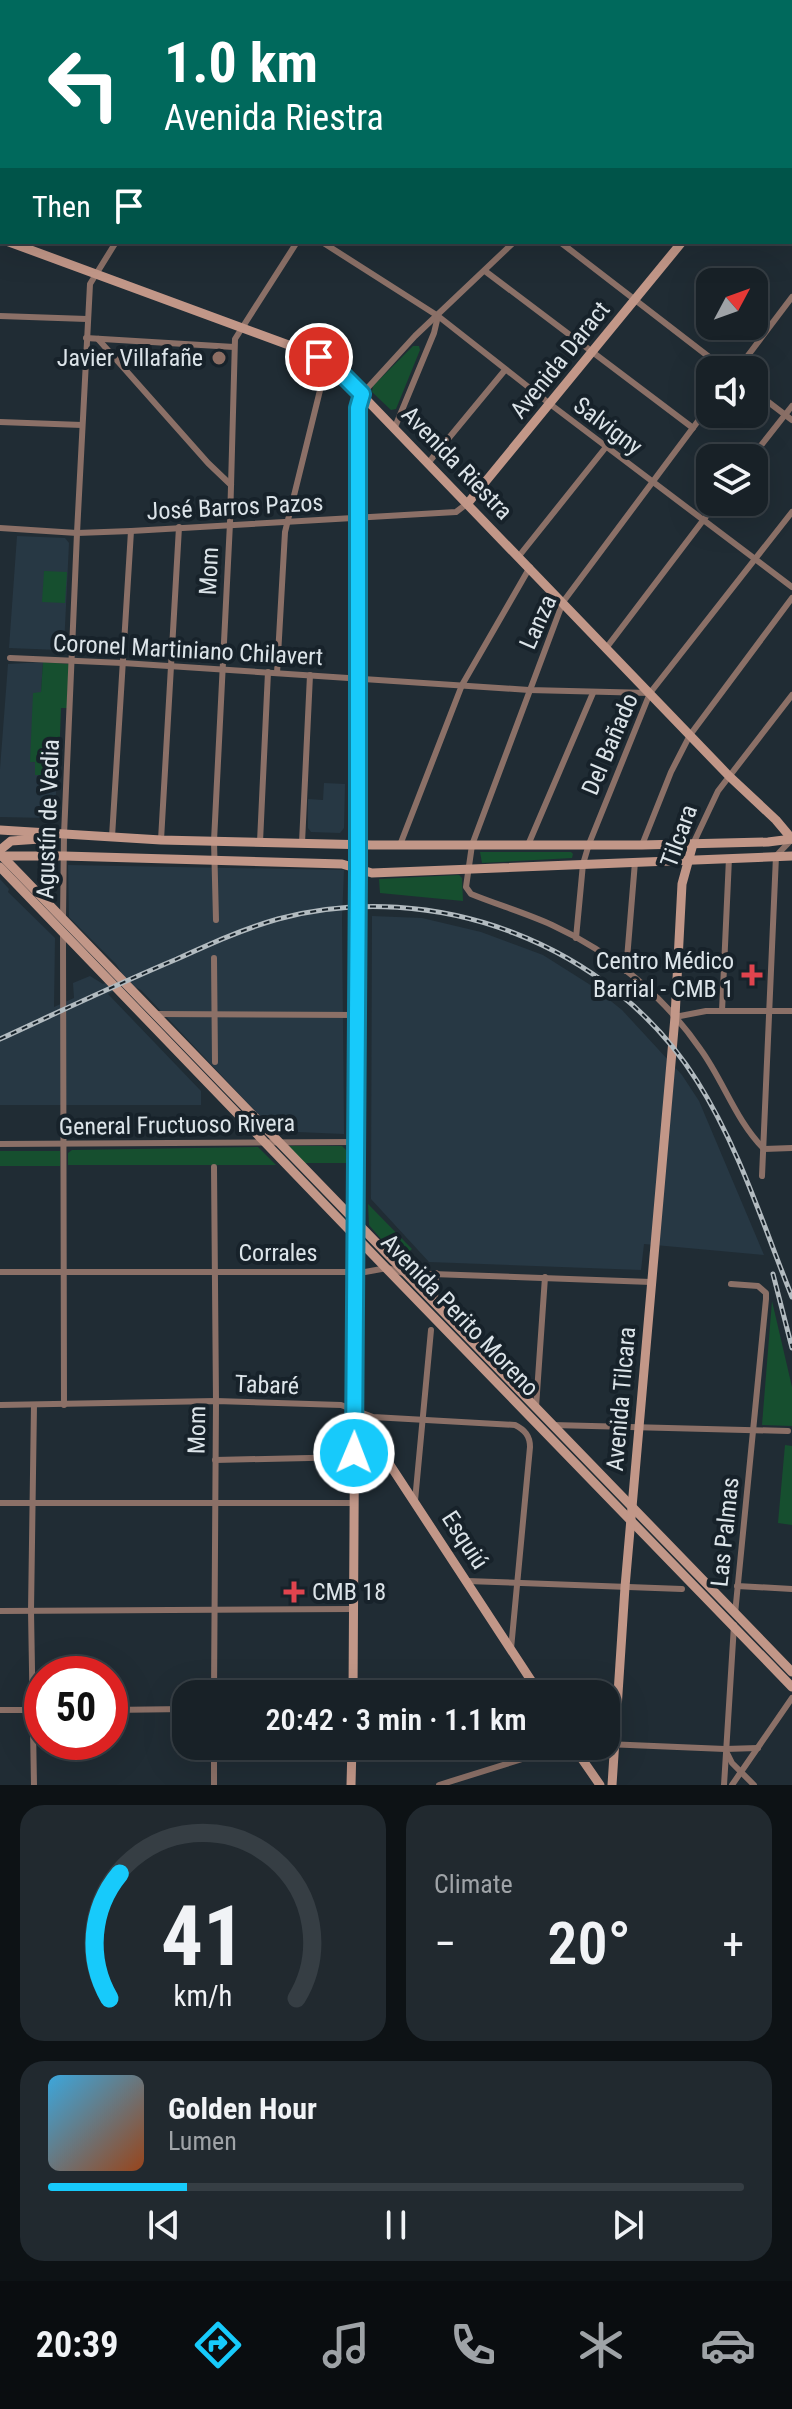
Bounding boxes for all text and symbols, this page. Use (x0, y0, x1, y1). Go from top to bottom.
text: 1.0 km (164, 30, 318, 96)
icon: left (32, 32, 136, 136)
text: Avenida Riestra (164, 97, 384, 139)
icon: arrive (107, 184, 151, 228)
text: Then (32, 189, 91, 224)
north arrow (696, 268, 768, 340)
map controls (696, 268, 768, 516)
street label: Avenida Daract (504, 296, 616, 424)
pin (285, 323, 353, 391)
icon: arrive (297, 335, 341, 379)
place label: Javier Villafañe (57, 344, 203, 372)
marker: Javier Villafañe (210, 349, 228, 367)
button: sound (696, 356, 768, 428)
street label: Salvigny (568, 391, 648, 461)
street label: Avenida Riestra (396, 401, 518, 525)
button: layers (696, 444, 768, 516)
street label: José Barros Pazos (146, 488, 324, 526)
street label: Mom (194, 546, 224, 596)
street label: Lanza (514, 590, 562, 654)
street label: Coronel Martiniano Chilavert (52, 629, 324, 671)
street label: Del Bañado (576, 689, 644, 799)
street label: Agustín de Vedia (31, 739, 65, 899)
street label: Tilcara (655, 801, 703, 871)
place label: Centro Médico Barrial - CMB 1 (593, 947, 734, 1003)
marker: Centro Médico Barrial - CMB 1 (741, 964, 763, 986)
street label: General Fructuoso Rivera (59, 1109, 295, 1141)
street label: Avenida Perito Moreno (375, 1228, 545, 1402)
street label: Corrales (238, 1239, 318, 1267)
street label: Avenida Tilcara (601, 1326, 641, 1472)
street label: Tabaré (234, 1370, 300, 1400)
street label: Mom (183, 1406, 211, 1454)
position arrow (312, 1411, 396, 1495)
street label: Las Palmas (705, 1476, 745, 1588)
street label: Esquiú (436, 1506, 494, 1574)
place label: CMB 18 (312, 1578, 386, 1606)
marker: CMB 18 (283, 1581, 305, 1603)
speed limit sign: 50 (24, 1656, 128, 1760)
text: 20:42 · 3 min · 1.1 km (266, 1702, 527, 1737)
text: Climate (434, 1869, 513, 1899)
text: 41 (161, 1888, 245, 1985)
text: 20° (547, 1908, 631, 1979)
text: − (434, 1918, 456, 1970)
text: + (722, 1918, 744, 1970)
text: km/h (174, 1979, 232, 2013)
text: Golden Hour (168, 2091, 317, 2126)
text: Lumen (168, 2126, 237, 2156)
icon: previous (142, 2203, 186, 2247)
icon: pause (374, 2203, 418, 2247)
icon: next (606, 2203, 650, 2247)
icon: directions (190, 2317, 246, 2373)
icon: music (318, 2317, 374, 2373)
icon: phone (445, 2317, 501, 2373)
icon: climate (573, 2317, 629, 2373)
icon: car (700, 2317, 756, 2373)
text: 20:39 (36, 2324, 118, 2366)

